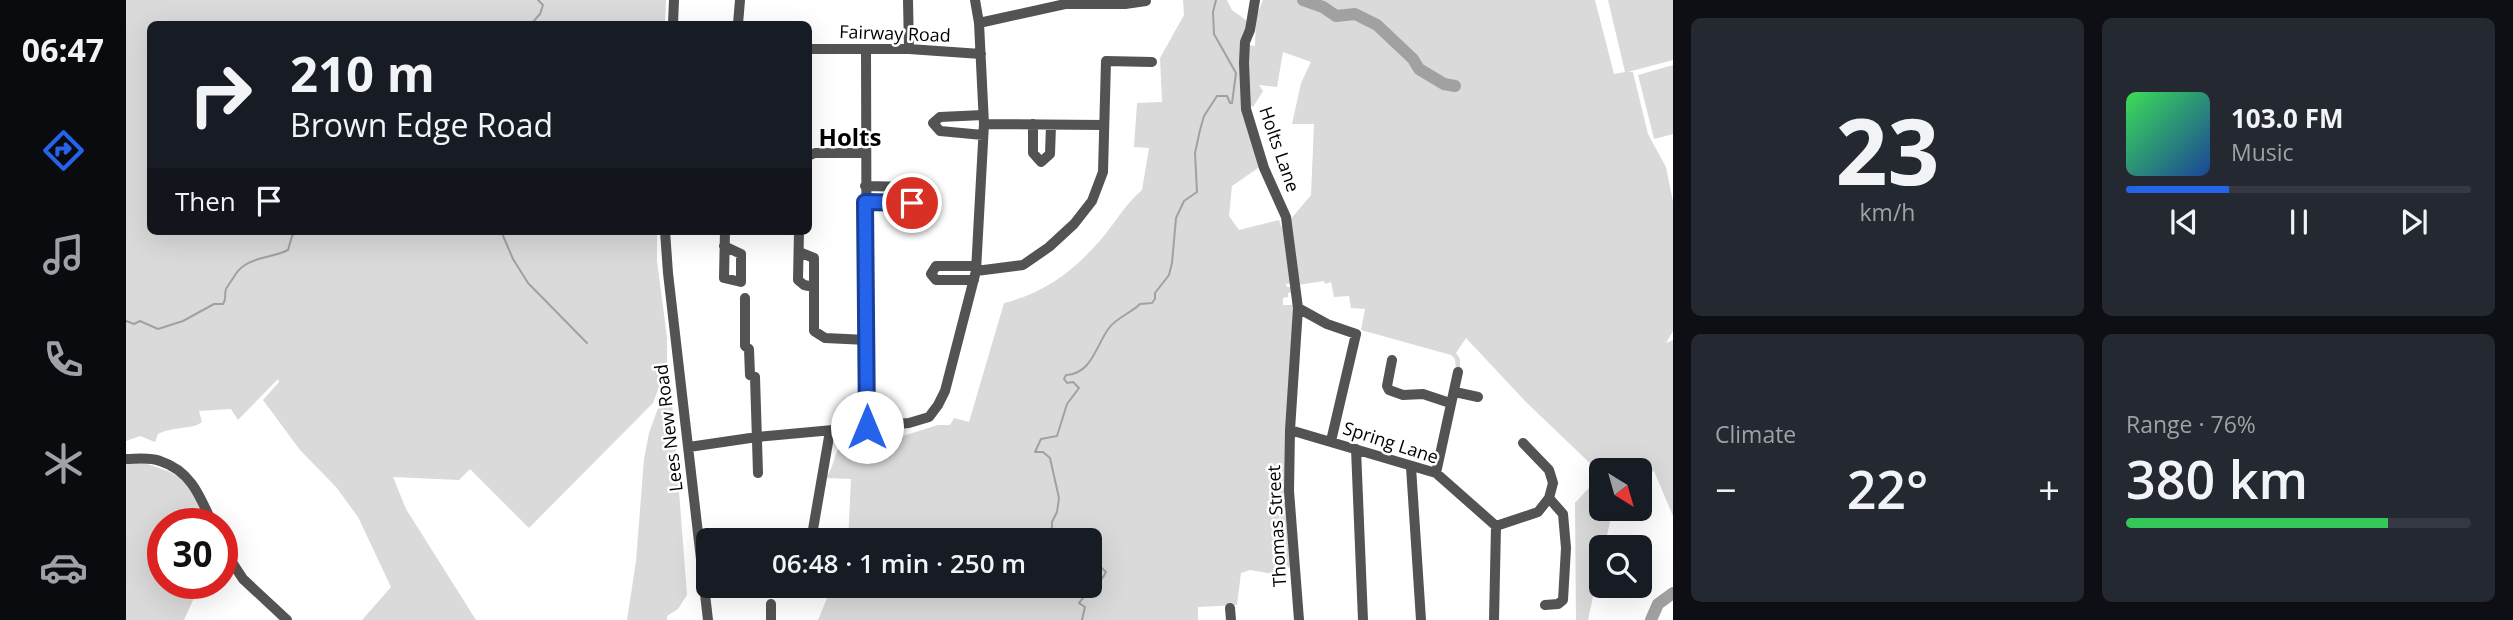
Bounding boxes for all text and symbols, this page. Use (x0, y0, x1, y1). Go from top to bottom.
street label: Fairway Road (839, 19, 951, 47)
text: 06:47 (22, 28, 104, 71)
text: 210 m (290, 40, 435, 106)
icon: right (175, 49, 266, 140)
text: 23 (1835, 88, 1940, 212)
text: 103.0 FM (2231, 100, 2343, 136)
text: Brown Edge Road (290, 103, 553, 146)
street label: Holts Lane (1254, 103, 1306, 195)
district label: Holts (819, 120, 882, 153)
icon: directions (39, 126, 88, 175)
text: Music (2231, 136, 2294, 168)
pin (882, 173, 942, 233)
icon: arrive (250, 182, 288, 220)
text: Then (175, 183, 236, 219)
icon: arrive (893, 184, 931, 222)
text: km/h (1860, 196, 1915, 228)
icon: previous (2165, 203, 2203, 241)
icon: pause (2280, 203, 2318, 241)
icon: next (2395, 203, 2433, 241)
icon: music (39, 230, 88, 279)
icon: phone (39, 335, 88, 384)
street label: Lees New Road (648, 363, 688, 493)
position arrow (830, 390, 904, 464)
text: Range · 76% (2126, 408, 2256, 440)
street label: Spring Lane (1340, 415, 1442, 469)
text: Climate (1715, 418, 1796, 450)
icon: climate (39, 439, 88, 488)
text: 380 km (2126, 443, 2308, 514)
text: 22° (1847, 453, 1928, 524)
north arrow (1589, 458, 1652, 522)
map controls (1589, 458, 1652, 598)
text: − (1715, 463, 1737, 515)
text: + (2038, 463, 2060, 515)
street label: Thomas Street (1261, 464, 1291, 588)
speed limit sign: 30 (147, 508, 238, 599)
button: search (1589, 535, 1652, 598)
icon: car (39, 543, 88, 592)
text: 06:48 · 1 min · 250 m (772, 545, 1026, 581)

